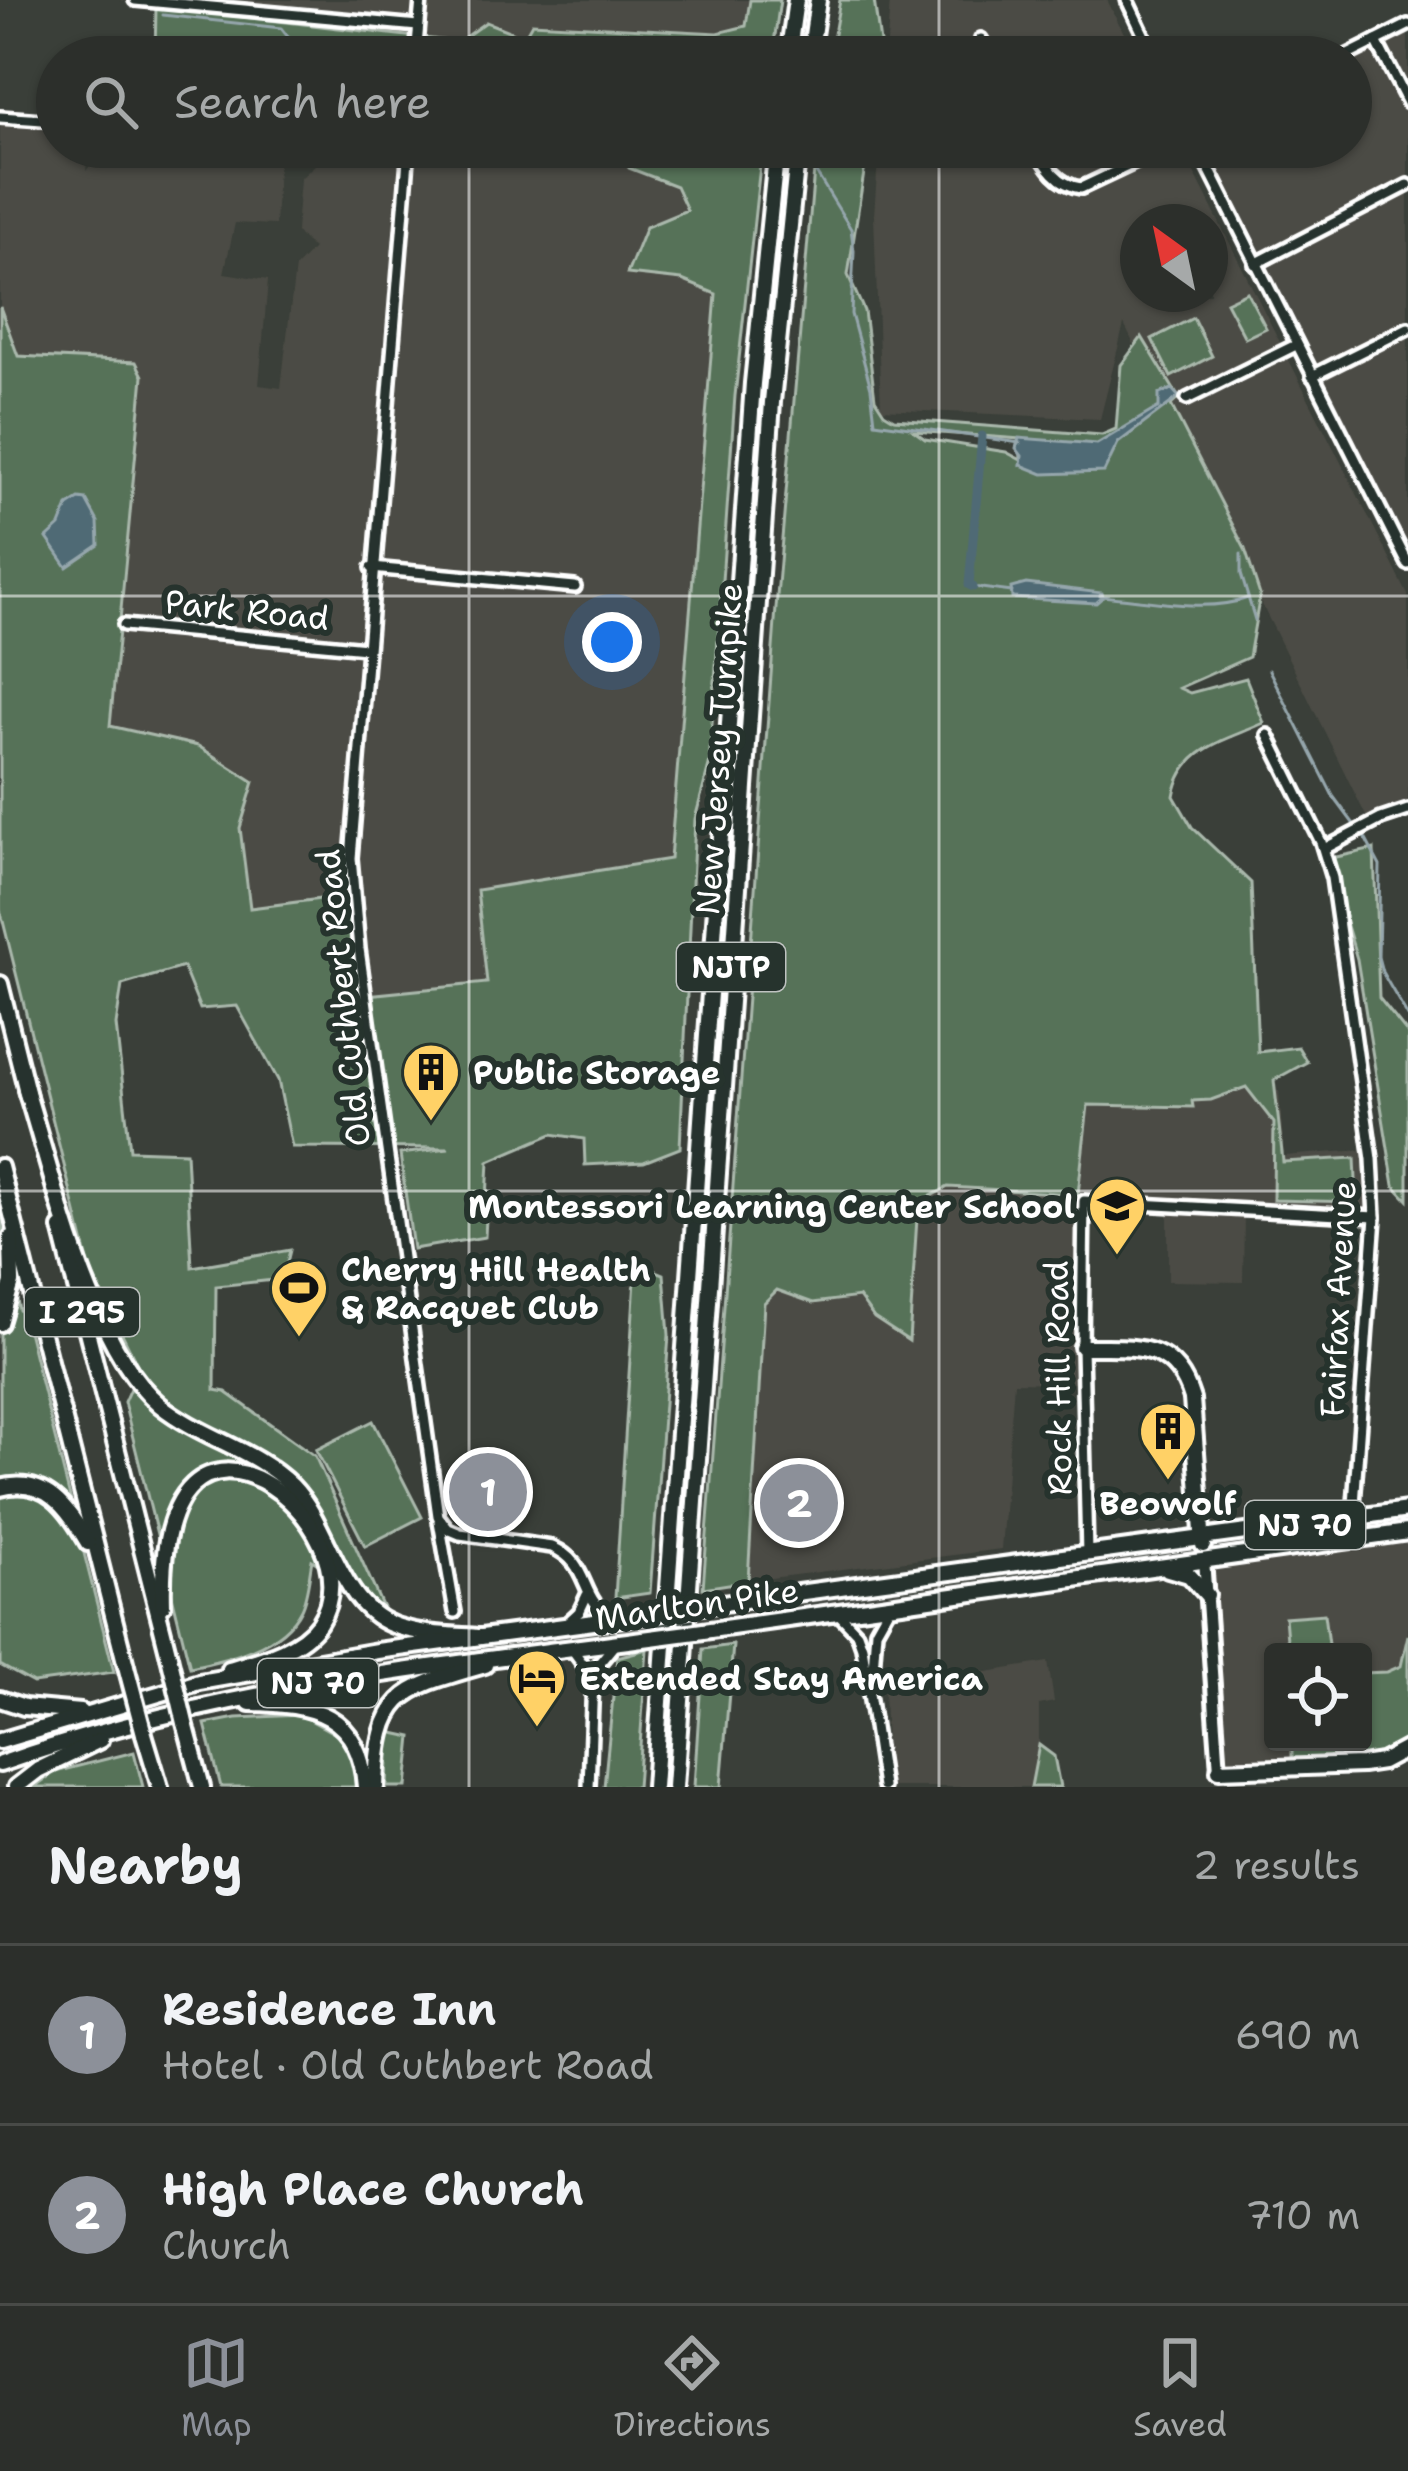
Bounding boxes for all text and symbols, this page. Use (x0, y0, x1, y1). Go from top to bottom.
search box (36, 36, 1372, 168)
icon: search (78, 69, 144, 135)
text: Search here (174, 72, 431, 132)
north arrow (1120, 204, 1228, 312)
street label: Park Road (163, 579, 331, 641)
street label: New Jersey Turnpike (685, 581, 753, 917)
your location (582, 612, 642, 672)
street label: Old Cuthbert Road (305, 847, 381, 1149)
road number: NJTP (677, 943, 785, 991)
building icon: Public Storage (400, 1041, 462, 1123)
place label: Public Storage (473, 1050, 721, 1095)
school or university icon: Montessori Learning Center School (1086, 1175, 1148, 1257)
street label: Fairfax Avenue (1309, 1180, 1367, 1418)
place label: Montessori Learning Center School (468, 1184, 1075, 1229)
place label: Cherry Hill Health & Racquet Club (341, 1247, 651, 1330)
sports icon: Cherry Hill Health & Racquet Club (268, 1257, 330, 1339)
street label: Rock Hill Road (1033, 1260, 1083, 1496)
road number: I 295 (25, 1288, 139, 1336)
building icon: Beowolf (1137, 1400, 1199, 1482)
pin: 1 (449, 1447, 527, 1537)
pin: 2 (760, 1458, 838, 1548)
place label: Beowolf (1099, 1481, 1237, 1526)
road number: NJ 70 (1245, 1501, 1365, 1549)
street label: Marlton Pike (592, 1567, 802, 1641)
map controls (1264, 1643, 1372, 1751)
button: locate (1264, 1643, 1372, 1751)
hotel icon: Extended Stay America (506, 1647, 568, 1729)
place label: Extended Stay America (579, 1656, 983, 1701)
road number: NJ 70 (258, 1659, 378, 1707)
text: Nearby (48, 1831, 243, 1899)
text: 2 results (1193, 1839, 1360, 1891)
text: Residence Inn (162, 1979, 496, 2039)
text: 1 (78, 2009, 96, 2061)
text: 690 m (1235, 2009, 1360, 2061)
text: Hotel · Old Cuthbert Road (162, 2039, 654, 2091)
text: High Place Church (162, 2159, 584, 2219)
text: 2 (73, 2189, 101, 2241)
text: 710 m (1245, 2189, 1360, 2241)
text: Church (162, 2219, 291, 2271)
tab: Map (181, 2330, 252, 2447)
tab: Directions (614, 2330, 771, 2447)
tab: Saved (1133, 2330, 1227, 2447)

